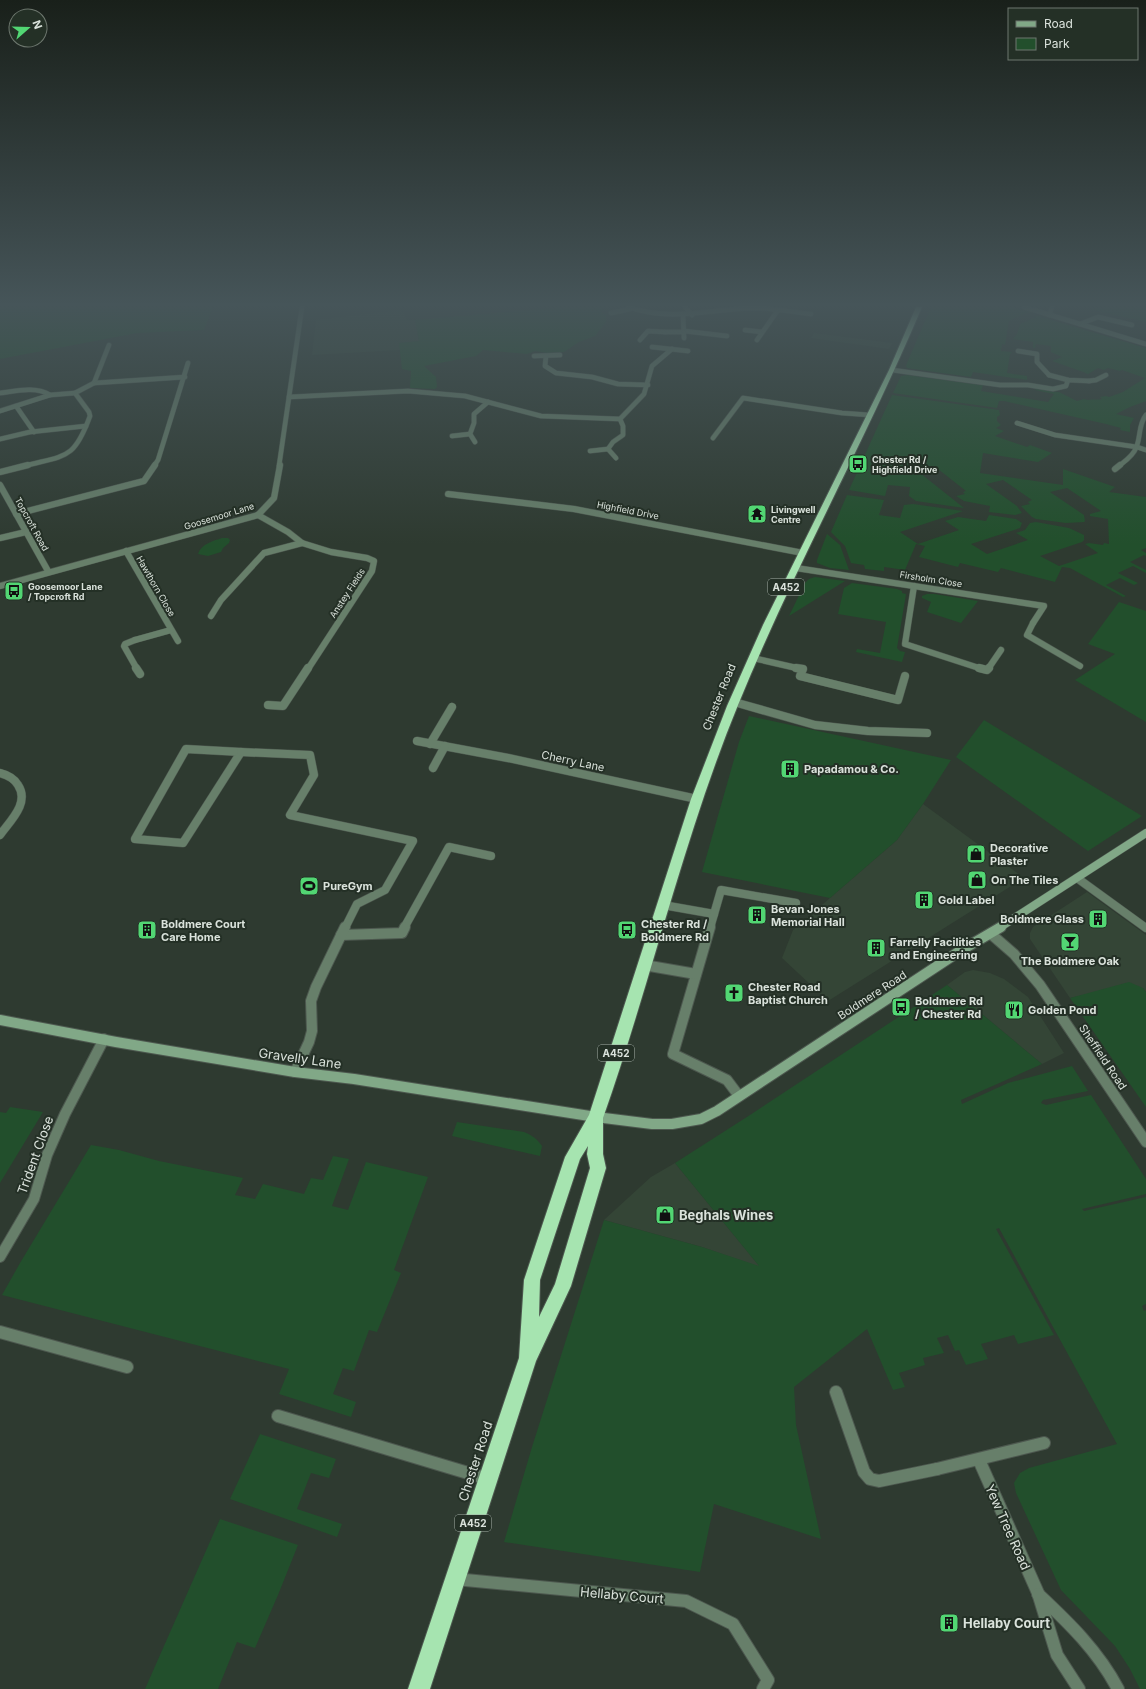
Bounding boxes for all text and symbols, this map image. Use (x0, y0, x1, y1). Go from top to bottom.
north arrow (8, 8, 48, 48)
legend (1008, 8, 1138, 60)
text: Road (1044, 16, 1073, 31)
text: N (29, 18, 45, 31)
text: Park (1044, 36, 1070, 51)
bus stop icon: Chester Rd / Highfield Drive (847, 453, 869, 475)
place label: Chester Rd / Highfield Drive (872, 454, 938, 475)
street label: Topcroft Road (13, 495, 51, 553)
street label: Highfield Drive (596, 499, 660, 521)
street label: Goosemoor Lane (183, 500, 255, 532)
temple icon: Livingwell Centre (746, 503, 768, 525)
place label: Livingwell Centre (771, 504, 815, 525)
street label: Hawthorn Close (134, 554, 178, 618)
street label: Anstey Fields (327, 566, 367, 620)
street label: Firsholm Close (899, 569, 963, 589)
road number: A452 (768, 579, 804, 595)
bus stop icon: Goosemoor Lane / Topcroft Rd (3, 580, 25, 602)
place label: Goosemoor Lane / Topcroft Rd (28, 581, 103, 602)
street label: Chester Road (699, 662, 739, 732)
street label: Cherry Lane (540, 747, 606, 775)
building icon: Papadamou & Co. (779, 758, 801, 780)
place label: Papadamou & Co. (804, 762, 899, 776)
place label: Decorative Plaster (990, 841, 1049, 868)
shop icon: Decorative Plaster (965, 843, 987, 865)
shop icon: On The Tiles (966, 869, 988, 891)
place label: On The Tiles (991, 873, 1058, 887)
sports icon: PureGym (298, 875, 320, 897)
place label: PureGym (323, 879, 373, 893)
building icon: Gold Label (913, 889, 935, 911)
place label: Gold Label (938, 893, 995, 907)
place label: Bevan Jones Memorial Hall (771, 902, 845, 929)
building icon: Bevan Jones Memorial Hall (746, 904, 768, 926)
building icon: Boldmere Glass (1087, 908, 1109, 930)
place label: Boldmere Glass (1000, 912, 1084, 926)
place label: Boldmere Court Care Home (161, 917, 245, 944)
place label: Chester Rd / Boldmere Rd (641, 917, 709, 944)
building icon: Boldmere Court Care Home (136, 919, 158, 941)
bus stop icon: Chester Rd / Boldmere Rd (616, 919, 638, 941)
bar icon: The Boldmere Oak (1059, 931, 1081, 953)
place label: Farrelly Facilities and Engineering (890, 935, 981, 962)
building icon: Farrelly Facilities and Engineering (865, 937, 887, 959)
place label: The Boldmere Oak (1021, 954, 1120, 968)
street label: Boldmere Road (835, 968, 909, 1022)
place label: Chester Road Baptist Church (748, 980, 828, 1007)
church icon: Chester Road Baptist Church (723, 982, 745, 1004)
place label: Boldmere Rd / Chester Rd (915, 994, 983, 1021)
bus stop icon: Boldmere Rd / Chester Rd (890, 996, 912, 1018)
restaurant icon: Golden Pond (1003, 999, 1025, 1021)
place label: Golden Pond (1028, 1003, 1097, 1017)
street label: Sheffield Road (1076, 1022, 1130, 1092)
street label: Gravelly Lane (258, 1044, 342, 1072)
road number: A452 (598, 1045, 634, 1061)
street label: Trident Close (13, 1114, 57, 1196)
shop icon: Beghals Wines (654, 1204, 676, 1226)
place label: Beghals Wines (679, 1207, 773, 1223)
street label: Chester Road (455, 1419, 495, 1503)
street label: Yew Tree Road (982, 1482, 1034, 1572)
road number: A452 (455, 1515, 491, 1531)
street label: Hellaby Court (580, 1583, 664, 1607)
building icon: Hellaby Court (938, 1612, 960, 1634)
place label: Hellaby Court (963, 1615, 1050, 1631)

